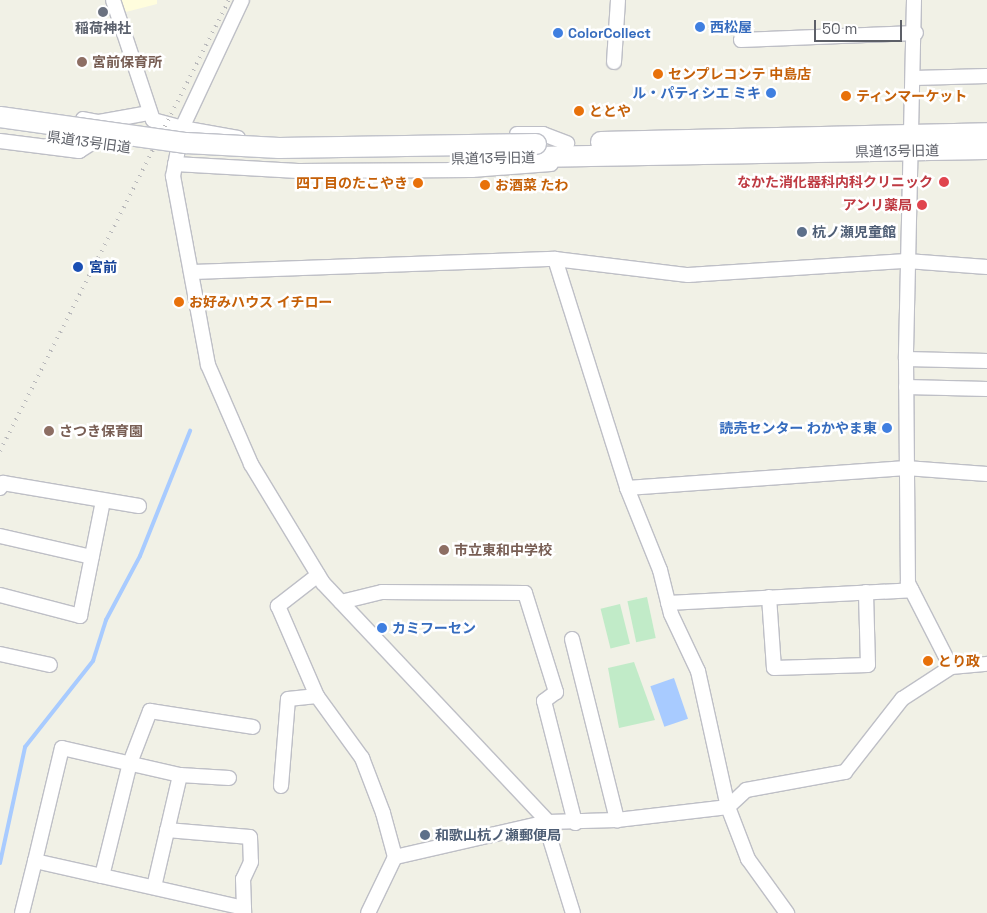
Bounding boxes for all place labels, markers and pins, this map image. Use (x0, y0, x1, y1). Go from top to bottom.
marker: 稲荷神社 (97, 6, 109, 18)
place label: 西松屋 (710, 19, 752, 35)
place label: 稲荷神社 (75, 20, 131, 36)
marker: 西松屋 (694, 21, 706, 33)
place label: ColorCollect (568, 25, 651, 41)
marker: ColorCollect (552, 27, 564, 39)
place label: 宮前保育所 (92, 54, 162, 70)
marker: 宮前保育所 (76, 56, 88, 68)
place label: センプレコンテ 中島店 (668, 66, 812, 82)
marker: センプレコンテ 中島店 (652, 68, 664, 80)
place label: ル・パティシエ ミキ (631, 85, 761, 101)
marker: ル・パティシエ ミキ (765, 87, 777, 99)
place label: ティンマーケット (856, 88, 968, 104)
marker: ティンマーケット (840, 90, 852, 102)
place label: ととや (589, 103, 631, 119)
marker: ととや (573, 105, 585, 117)
place label: なかた消化器科内科クリニック (737, 174, 933, 190)
place label: 四丁目のたこやき (296, 175, 408, 191)
marker: なかた消化器科内科クリニック (937, 175, 951, 189)
marker: 四丁目のたこやき (412, 177, 424, 189)
place label: お酒菜 たわ (495, 177, 569, 193)
marker: お酒菜 たわ (479, 179, 491, 191)
place label: アンリ薬局 (842, 197, 912, 213)
marker: アンリ薬局 (916, 199, 928, 211)
place label: 杭ノ瀬児童館 (812, 224, 896, 240)
marker: 杭ノ瀬児童館 (796, 226, 808, 238)
place label: 宮前 (89, 259, 117, 275)
marker: 宮前 (71, 260, 85, 274)
place label: お好みハウス イチロー (189, 294, 333, 310)
marker: お好みハウス イチロー (173, 296, 185, 308)
place label: 読売センター わかやま東 (719, 420, 877, 436)
marker: 読売センター わかやま東 (881, 422, 893, 434)
place label: さつき保育園 (59, 423, 143, 439)
marker: さつき保育園 (43, 425, 55, 437)
place label: 市立東和中学校 (454, 542, 552, 558)
marker: 市立東和中学校 (438, 544, 450, 556)
place label: カミフーセン (392, 620, 476, 636)
marker: カミフーセン (376, 622, 388, 634)
place label: とり政 (938, 653, 980, 669)
marker: とり政 (922, 655, 934, 667)
place label: 和歌山杭ノ瀬郵便局 (435, 827, 561, 843)
marker: 和歌山杭ノ瀬郵便局 (419, 829, 431, 841)

